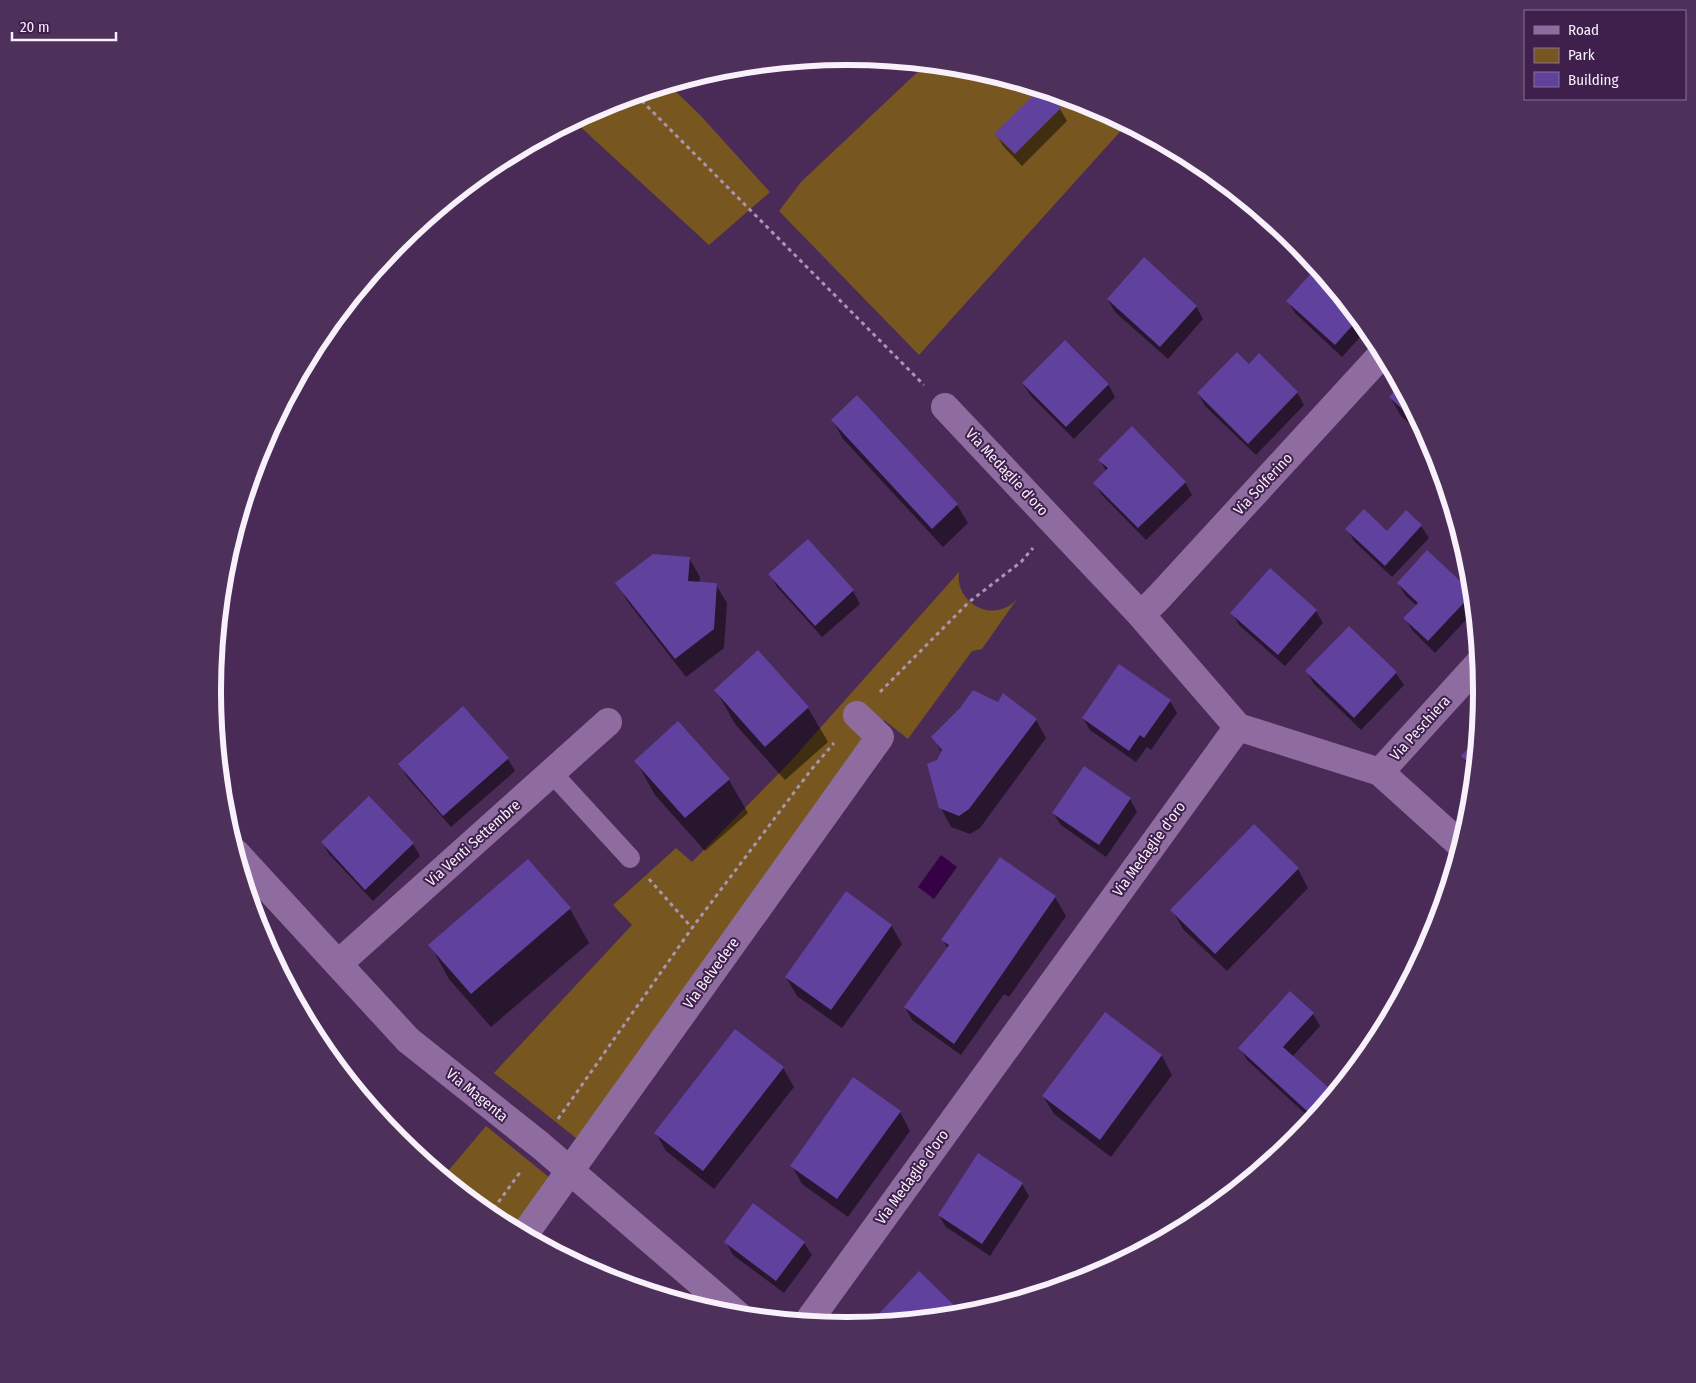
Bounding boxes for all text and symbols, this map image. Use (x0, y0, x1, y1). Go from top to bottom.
scale bar (12, 10, 116, 42)
legend (1524, 10, 1686, 100)
text: 20 m (20, 18, 50, 36)
text: Road (1568, 21, 1599, 39)
text: Park (1568, 46, 1595, 64)
text: Building (1568, 71, 1619, 89)
street label: Via Medaglie d'oro (962, 425, 1052, 519)
street label: Via Solferino (1230, 449, 1296, 519)
street label: Via Peschiera (1386, 692, 1454, 764)
street label: Via Venti Settembre (422, 796, 524, 890)
street label: Via Medaglie d'oro (1109, 798, 1190, 900)
street label: Via Belvedere (679, 934, 743, 1012)
street label: Via Magenta (442, 1065, 512, 1125)
street label: Via Medaglie d'oro (872, 1126, 953, 1228)

